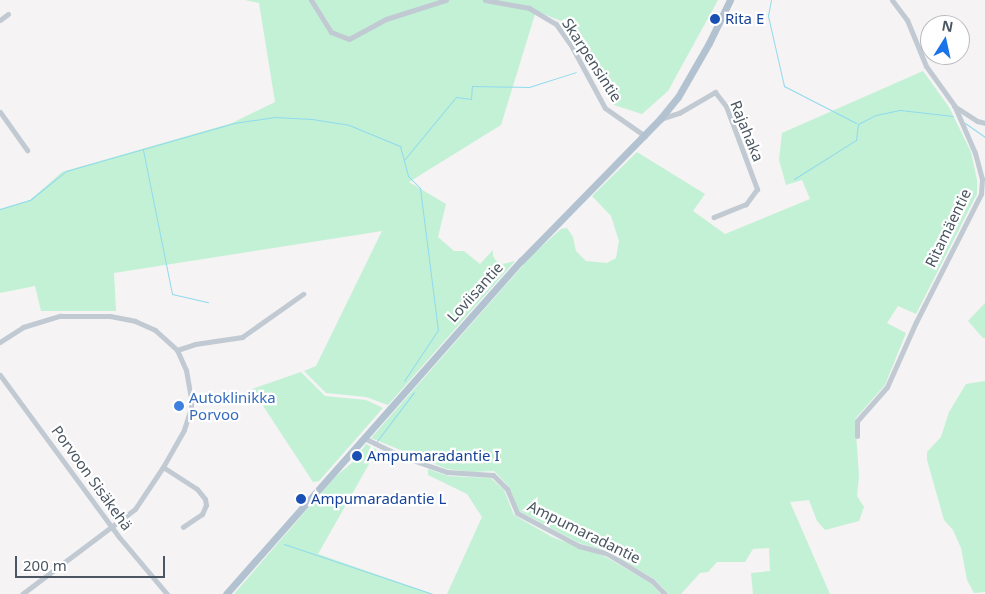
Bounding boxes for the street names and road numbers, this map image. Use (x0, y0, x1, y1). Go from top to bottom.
street label: Skarpensintie (558, 15, 626, 105)
street label: Rajahaka (727, 98, 767, 164)
street label: Ritamäentie (921, 186, 975, 270)
street label: Loviisantie (443, 258, 507, 326)
street label: Porvoon Sisäkehä (48, 422, 136, 534)
street label: Ampumaradantie (525, 497, 643, 567)

